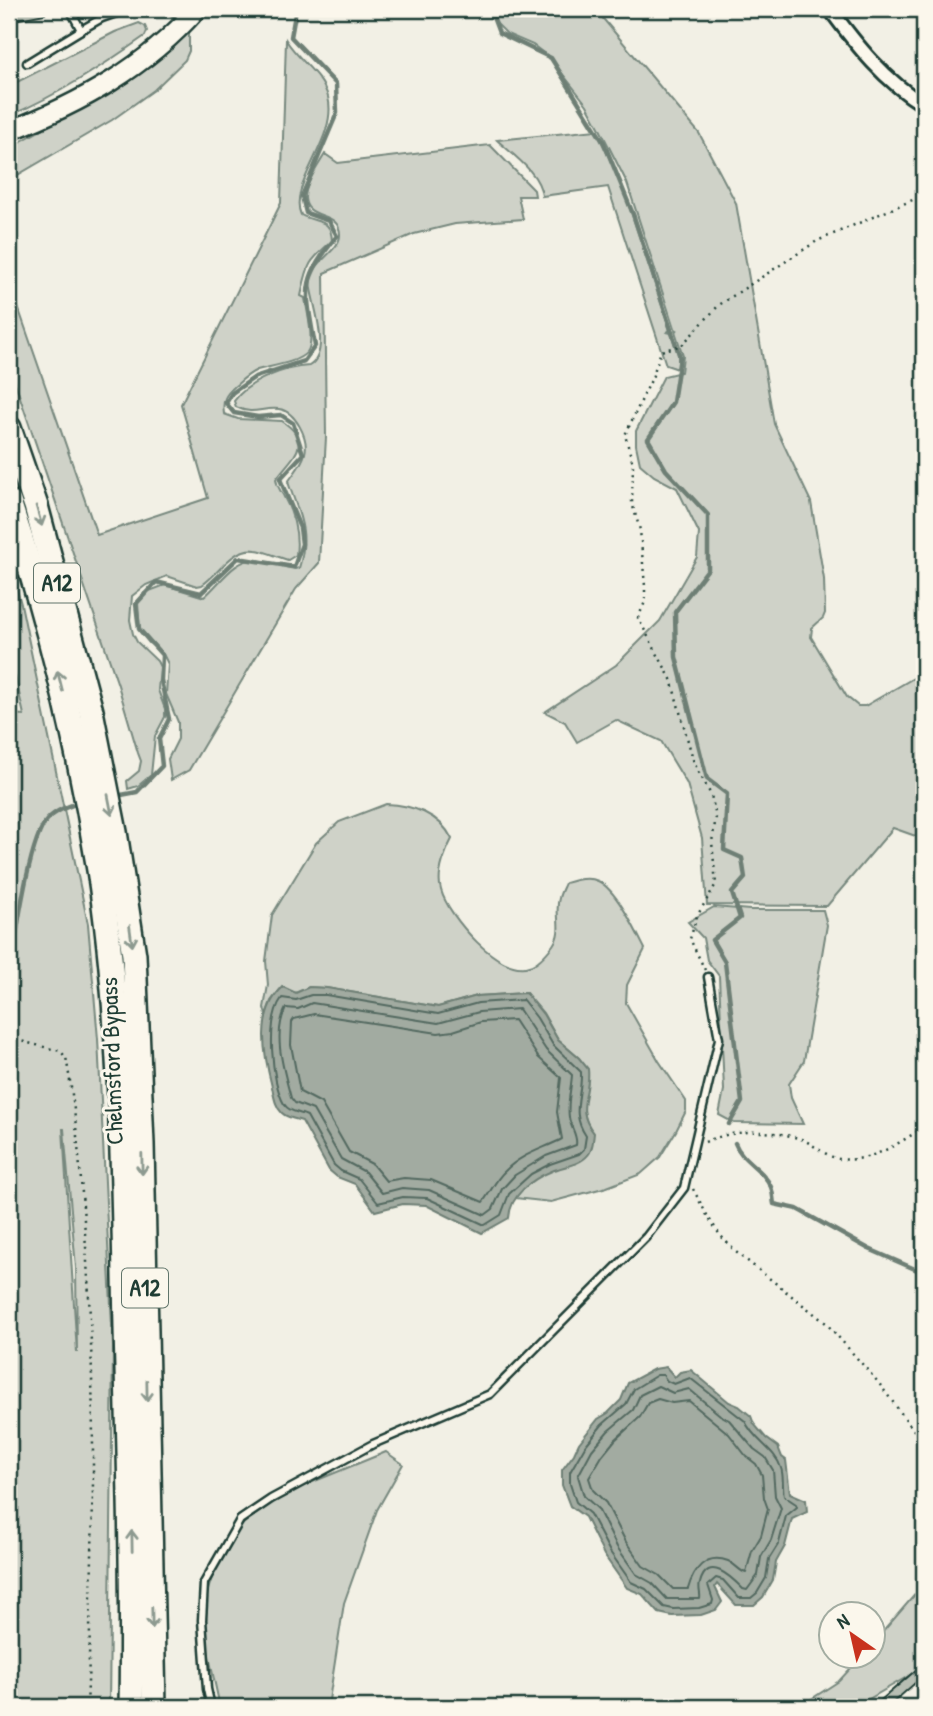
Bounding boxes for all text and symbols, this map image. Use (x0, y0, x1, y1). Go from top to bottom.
one-way arrow (33, 505, 46, 527)
road number: A12 (34, 564, 80, 603)
one-way arrow (53, 670, 66, 693)
one-way arrow (104, 793, 117, 816)
one-way arrow (125, 925, 138, 947)
street label: Chelmsford Bypass (92, 977, 130, 1145)
one-way arrow (136, 1152, 149, 1175)
road number: A12 (122, 1268, 168, 1308)
one-way arrow (140, 1379, 154, 1402)
one-way arrow (125, 1530, 138, 1553)
north arrow (818, 1600, 888, 1670)
one-way arrow (145, 1607, 159, 1630)
text: N (831, 1607, 854, 1635)

